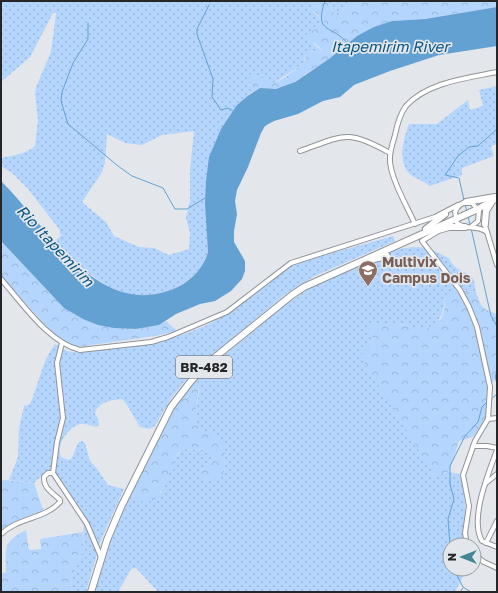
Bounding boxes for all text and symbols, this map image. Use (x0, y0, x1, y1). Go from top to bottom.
water label: Itapemirim River (331, 37, 451, 55)
water label: Rio Itapemirim (14, 201, 98, 290)
place label: Multivix Campus Dois (382, 253, 471, 286)
school or university icon: Multivix Campus Dois (357, 259, 379, 287)
road number: BR-482 (176, 356, 232, 378)
north arrow (442, 537, 482, 577)
text: N (445, 553, 458, 561)

